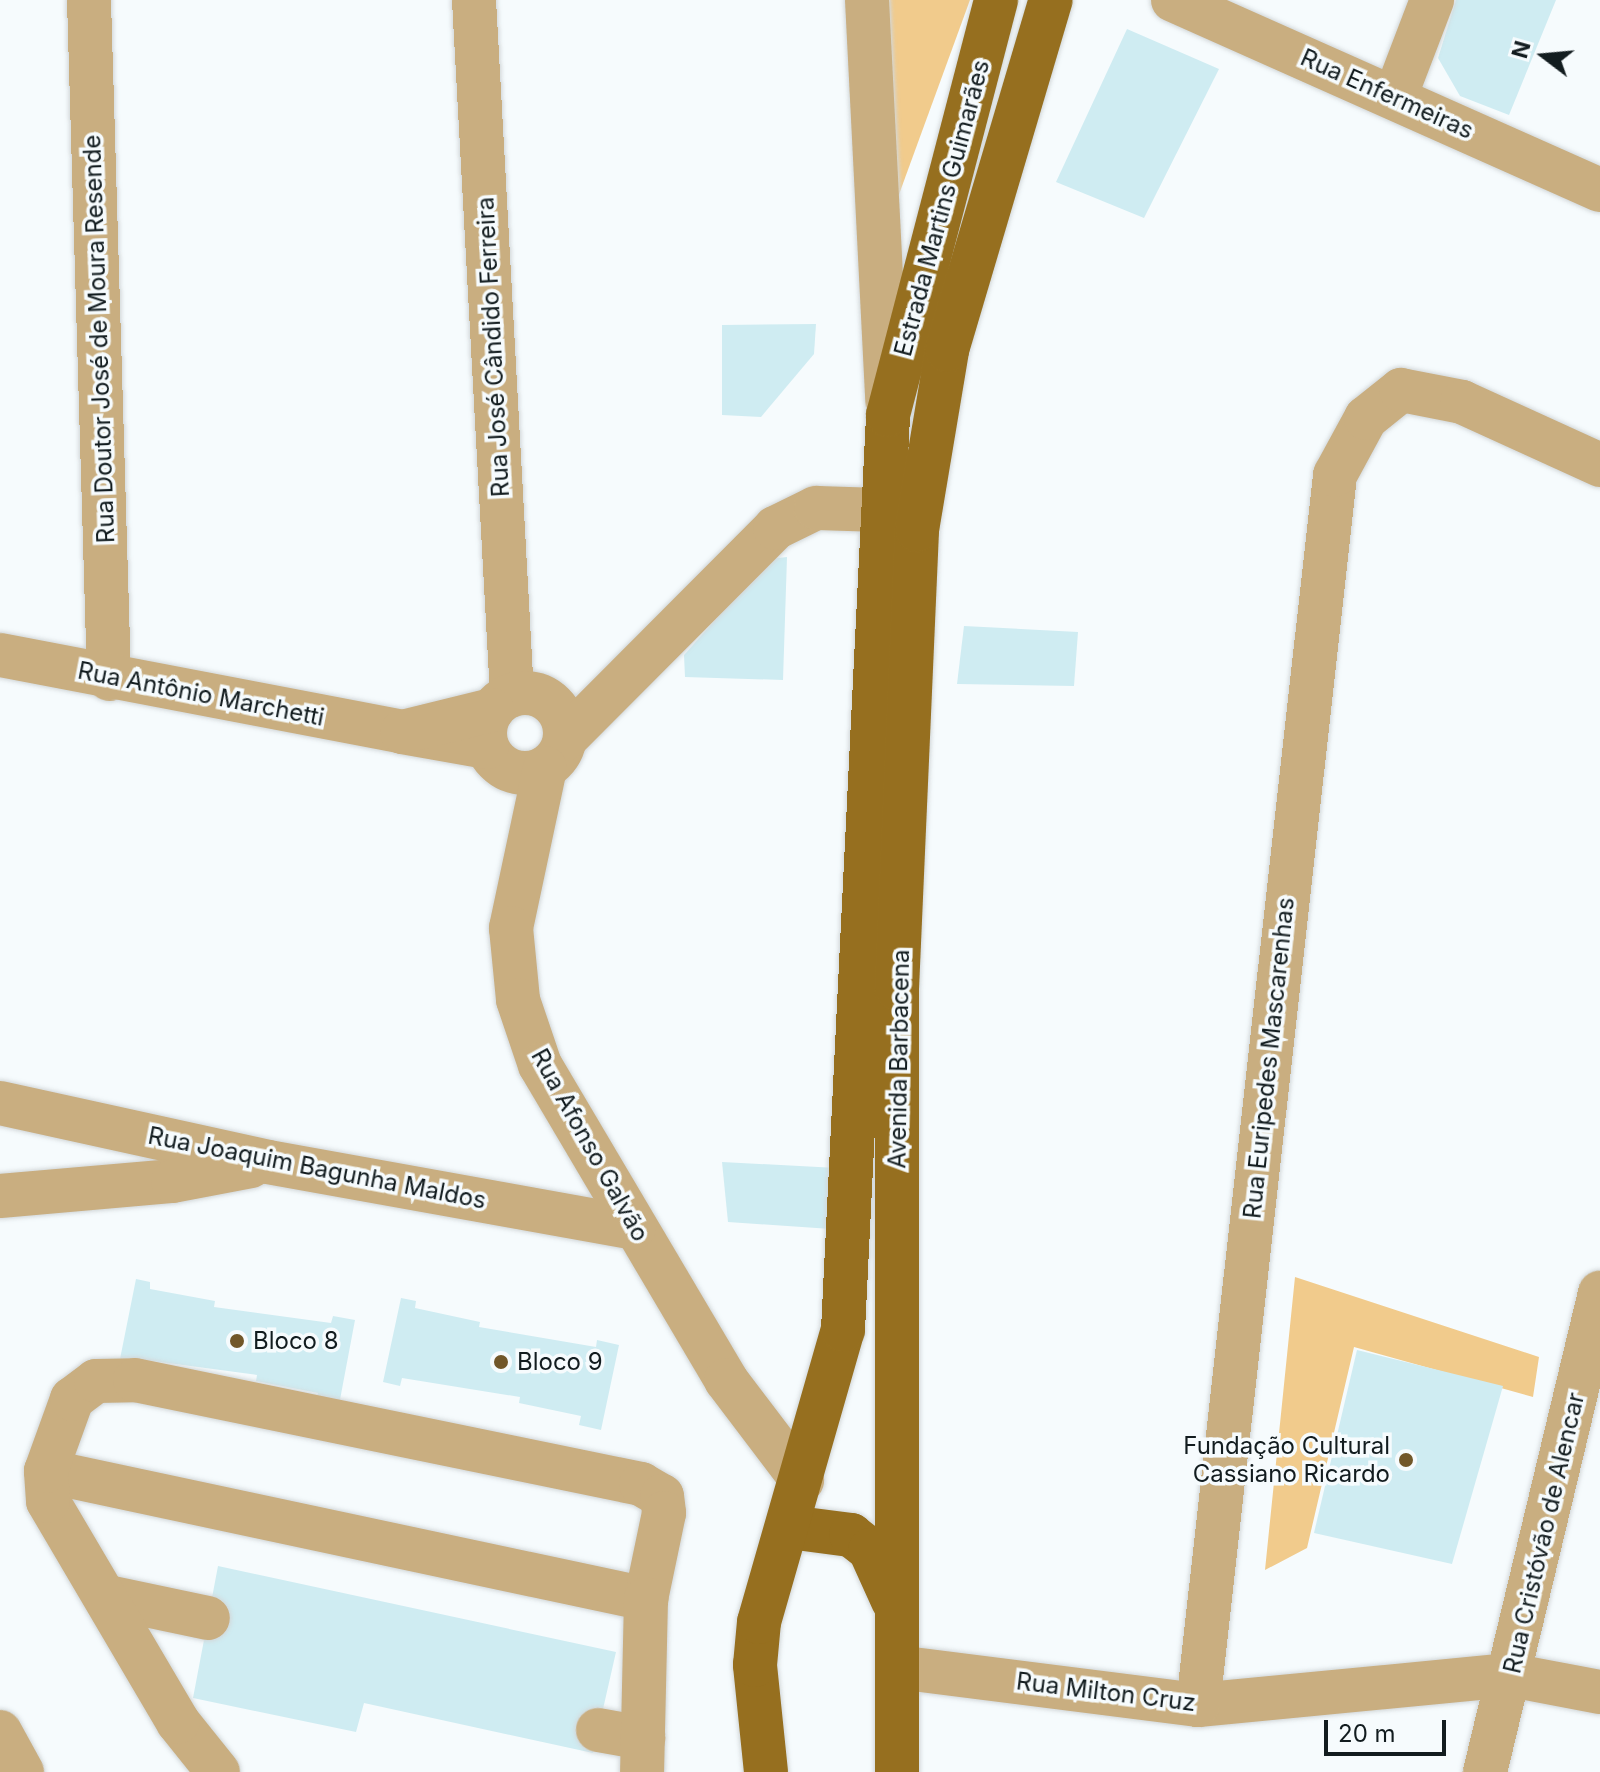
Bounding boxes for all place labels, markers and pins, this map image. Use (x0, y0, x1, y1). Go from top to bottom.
place label: Bloco 8 (253, 1327, 339, 1355)
marker: Bloco 8 (228, 1332, 246, 1350)
place label: Bloco 9 (517, 1348, 603, 1376)
marker: Bloco 9 (492, 1353, 510, 1371)
place label: Fundação Cultural Cassiano Ricardo (1183, 1432, 1390, 1488)
marker: Fundação Cultural Cassiano Ricardo (1397, 1451, 1415, 1469)

